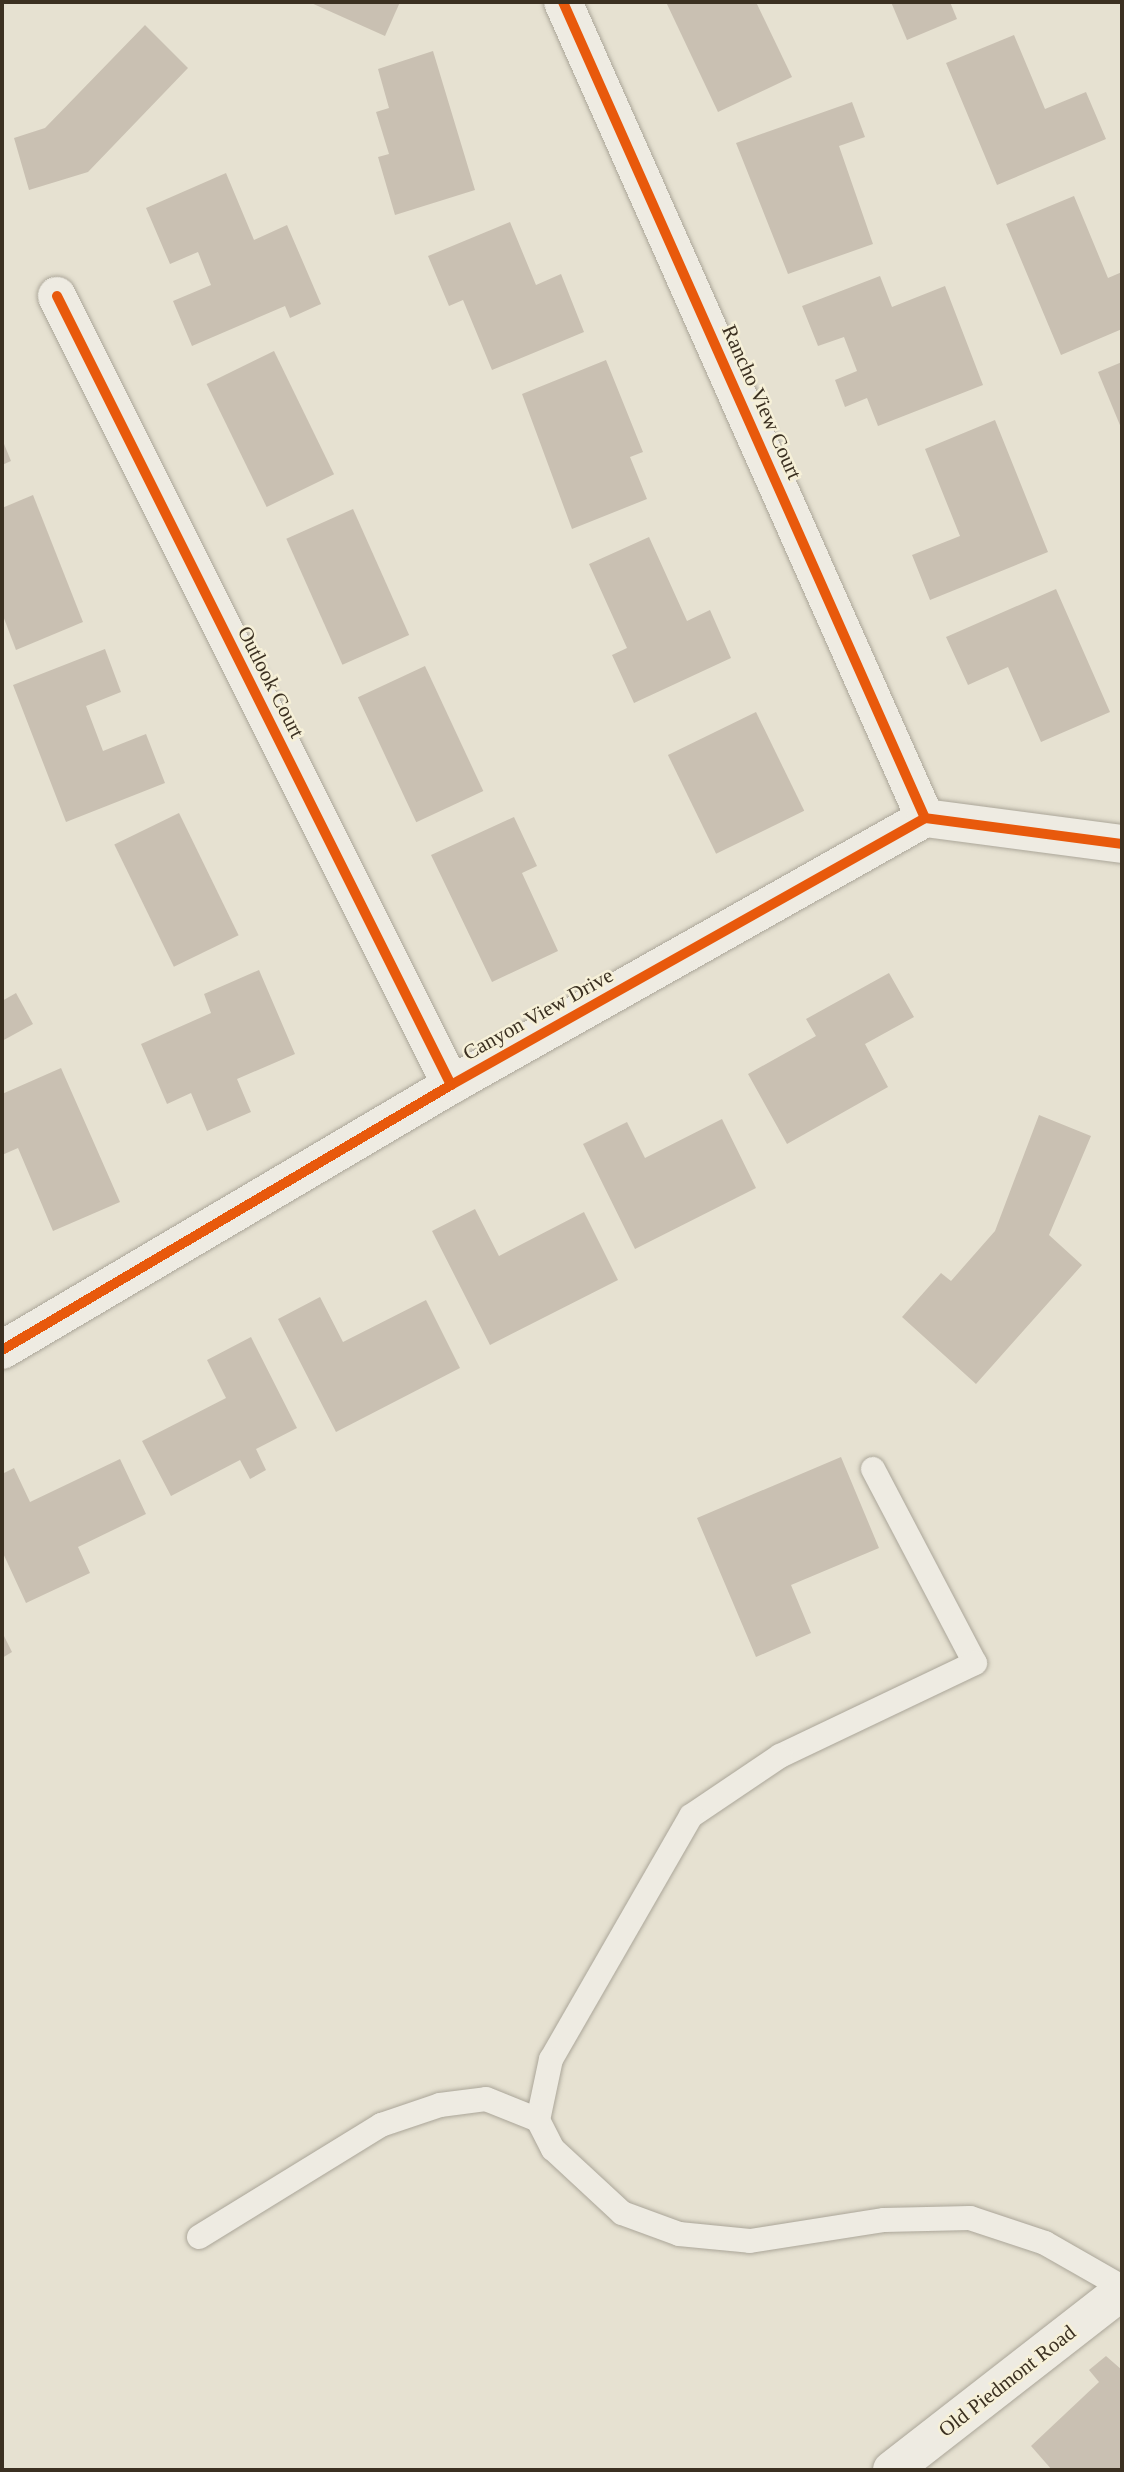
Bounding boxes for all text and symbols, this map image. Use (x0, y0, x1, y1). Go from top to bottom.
street label: Rancho View Court (717, 321, 807, 483)
street label: Outlook Court (232, 622, 310, 742)
street label: Canyon View Drive (458, 962, 618, 1066)
street label: Old Piedmont Road (934, 2320, 1080, 2442)

